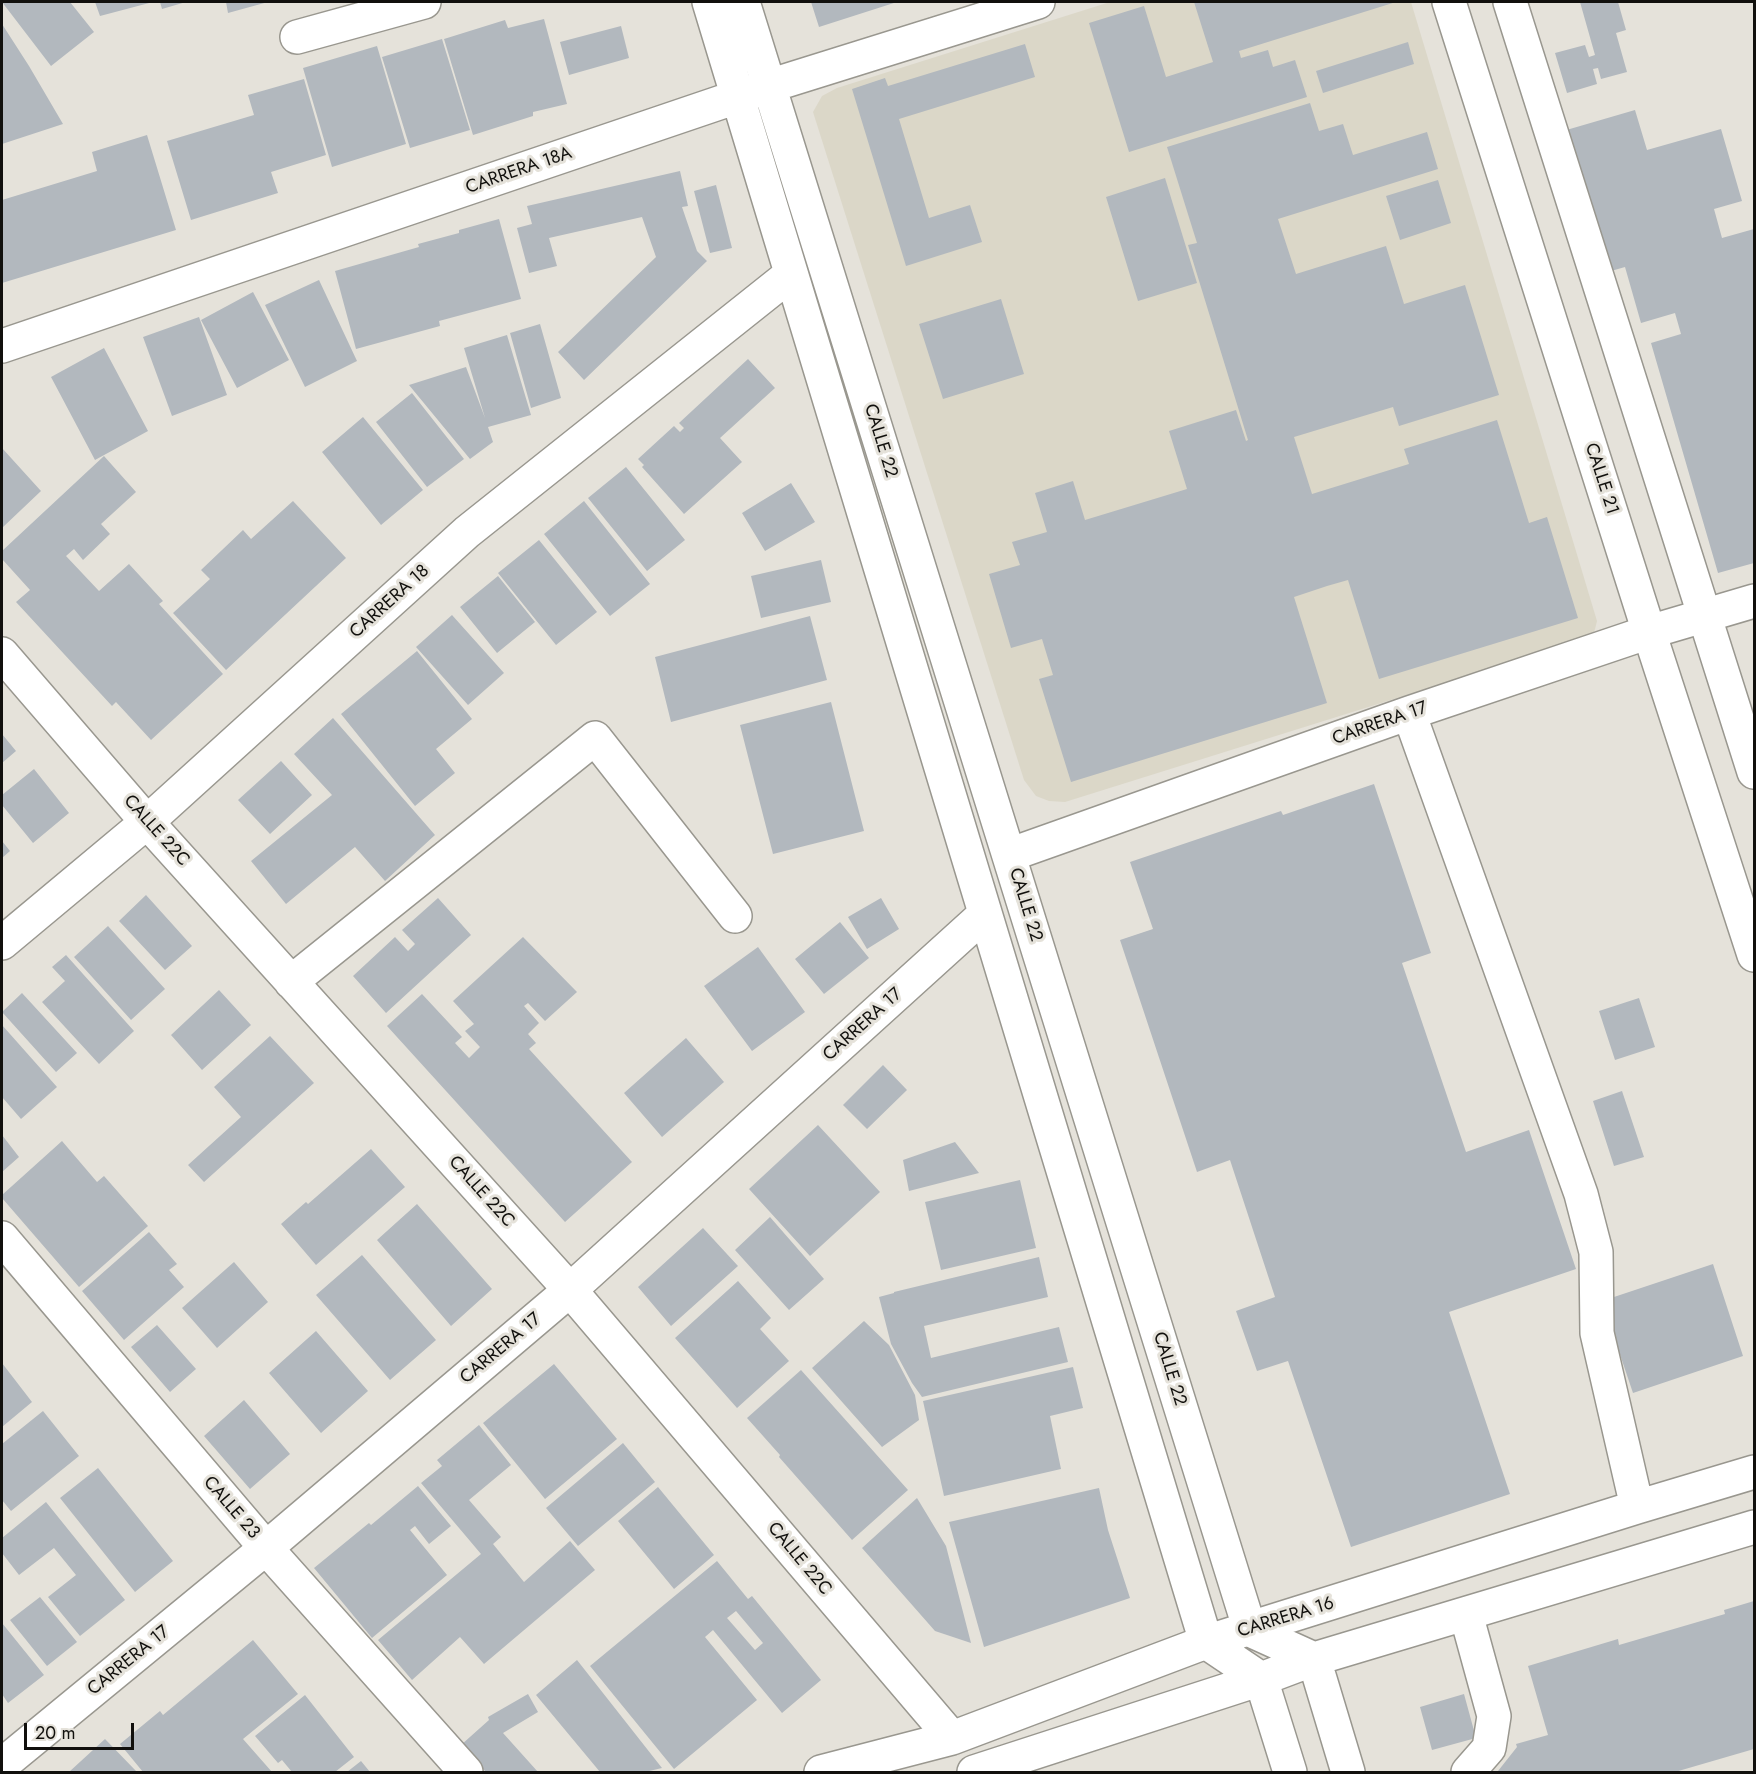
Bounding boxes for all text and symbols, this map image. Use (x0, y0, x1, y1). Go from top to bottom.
street label: CARRERA 18A (463, 143, 575, 199)
street label: CALLE 22 (859, 402, 901, 480)
street label: CALLE 21 (1579, 441, 1623, 517)
street label: CARRERA 18 (346, 561, 434, 643)
street label: CARRERA 17 (1330, 698, 1430, 750)
street label: CALLE 22C (118, 791, 194, 871)
street label: CALLE 22 (1004, 866, 1046, 944)
street label: CARRERA 17 (819, 984, 907, 1066)
street label: CALLE 22C (443, 1152, 519, 1232)
street label: CARRERA 17 (456, 1309, 546, 1389)
street label: CALLE 22 (1148, 1330, 1190, 1408)
street label: CALLE 23 (198, 1472, 264, 1544)
street label: CALLE 22C (762, 1518, 836, 1600)
street label: CARRERA 16 (1235, 1593, 1337, 1643)
street label: CARRERA 17 (84, 1621, 174, 1701)
scale bar (27, 1711, 136, 1749)
text: 20 m (35, 1720, 75, 1746)

